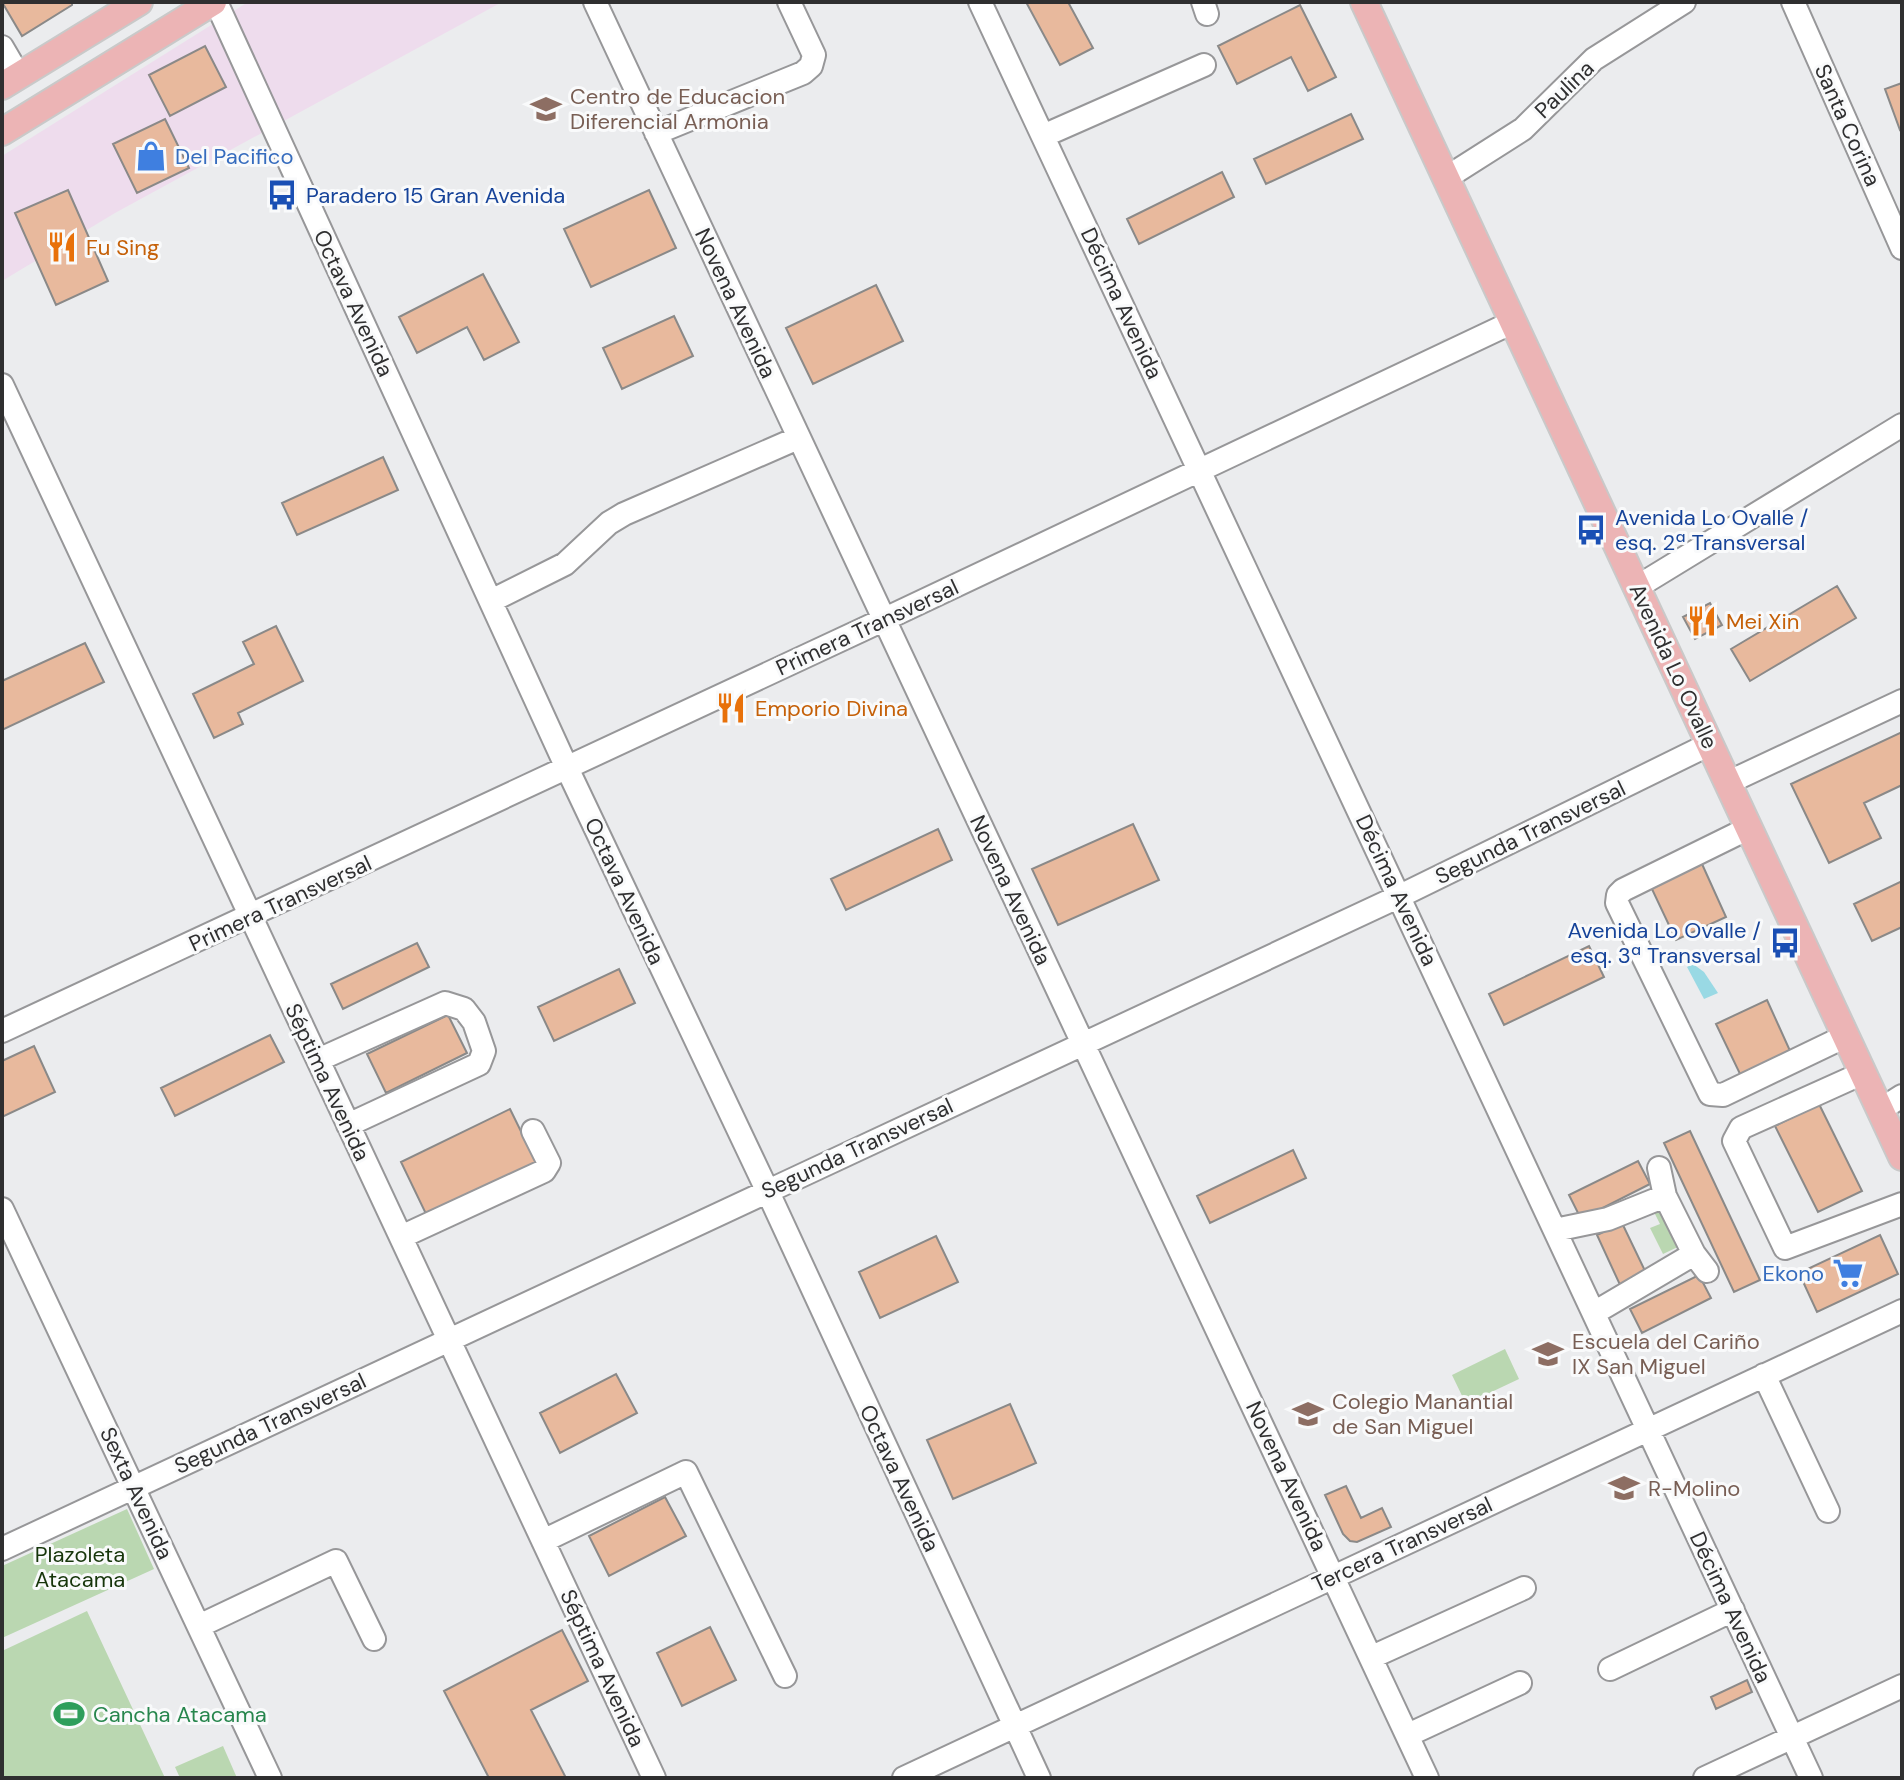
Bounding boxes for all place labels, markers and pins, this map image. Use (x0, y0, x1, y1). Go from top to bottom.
place label: Centro de Educacion Diferencial Armonia (570, 82, 785, 136)
school or university icon: Centro de Educacion Diferencial Armonia (529, 92, 563, 126)
shop icon: Del Pacifico (134, 139, 168, 173)
place label: Del Pacifico (175, 142, 294, 171)
bus stop icon: Paradero 15 Gran Avenida (265, 178, 299, 212)
place label: Paradero 15 Gran Avenida (306, 181, 565, 210)
restaurant icon: Fu Sing (45, 230, 79, 264)
place label: Fu Sing (86, 233, 159, 262)
place label: Avenida Lo Ovalle / esq. 2ª Transversal (1615, 503, 1808, 557)
bus stop icon: Avenida Lo Ovalle / esq. 2ª Transversal (1574, 513, 1608, 547)
restaurant icon: Mei Xin (1685, 604, 1719, 638)
place label: Mei Xin (1726, 607, 1799, 636)
restaurant icon: Emporio Divina (714, 691, 748, 725)
place label: Emporio Divina (755, 694, 908, 723)
place label: Avenida Lo Ovalle / esq. 3ª Transversal (1568, 916, 1761, 970)
bus stop icon: Avenida Lo Ovalle / esq. 3ª Transversal (1768, 926, 1802, 960)
supermarket icon: Ekono (1831, 1256, 1865, 1290)
place label: Ekono (1763, 1259, 1824, 1288)
place label: Escuela del Cariño IX San Miguel (1572, 1327, 1760, 1381)
school or university icon: Escuela del Cariño IX San Miguel (1531, 1337, 1565, 1371)
place label: Colegio Manantial de San Miguel (1332, 1387, 1513, 1441)
school or university icon: Colegio Manantial de San Miguel (1291, 1397, 1325, 1431)
school or university icon: R-Molino (1607, 1471, 1641, 1505)
place label: R-Molino (1648, 1474, 1740, 1503)
sports icon: Cancha Atacama (52, 1697, 86, 1731)
place label: Cancha Atacama (93, 1700, 267, 1729)

